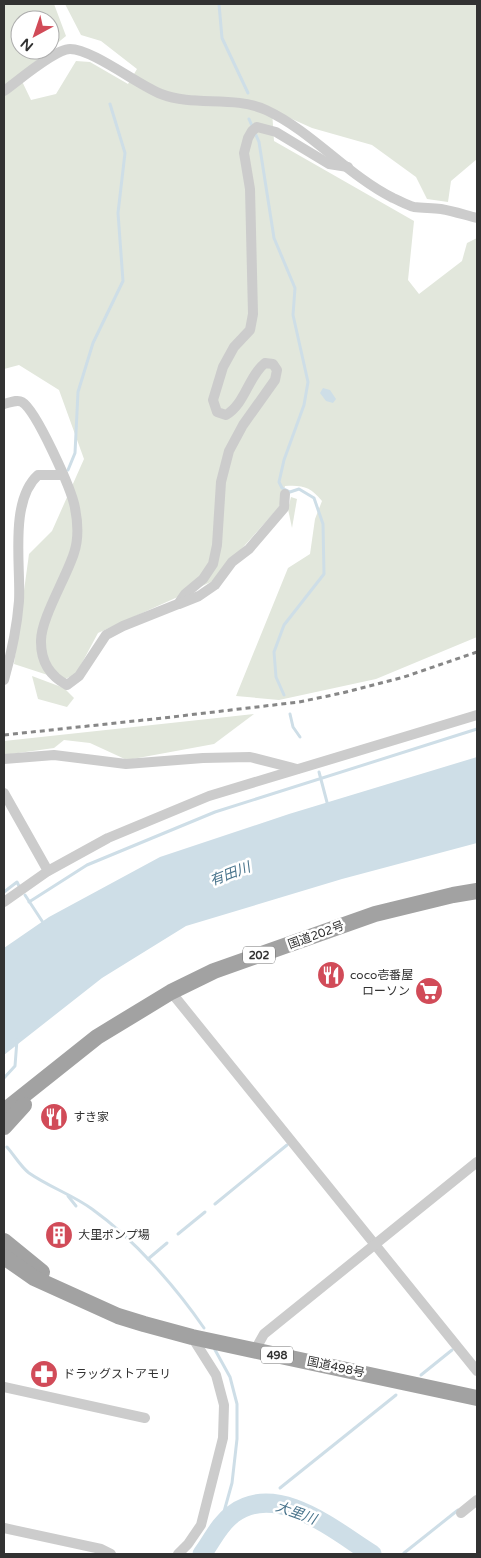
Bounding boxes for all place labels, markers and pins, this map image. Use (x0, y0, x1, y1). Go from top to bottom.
restaurant icon: coco壱番屋 (316, 960, 346, 990)
place label: coco壱番屋 (350, 968, 413, 982)
supermarket icon: ローソン (414, 976, 444, 1006)
place label: ローソン (362, 984, 410, 998)
restaurant icon: すき家 (39, 1102, 69, 1132)
place label: すき家 (73, 1110, 109, 1124)
building icon: 大里ポンプ場 (44, 1220, 74, 1250)
place label: 大里ポンプ場 (78, 1228, 150, 1242)
pharmacy icon: ドラッグストアモリ (29, 1359, 59, 1389)
place label: ドラッグストアモリ (63, 1367, 171, 1381)

